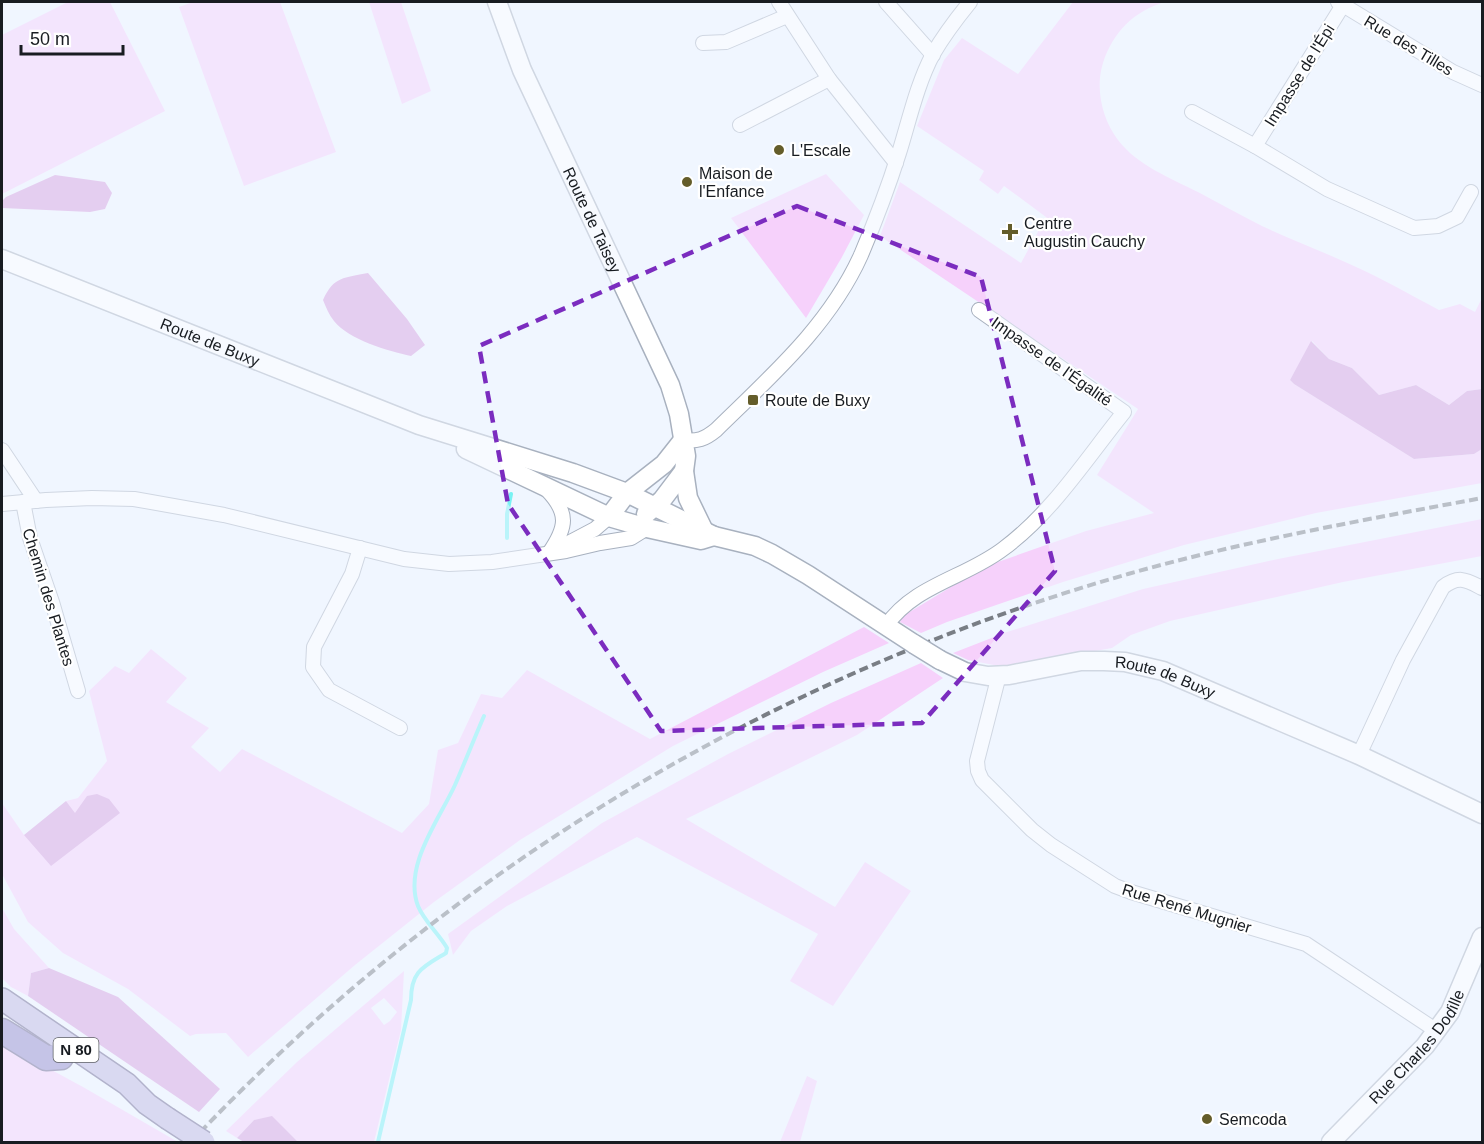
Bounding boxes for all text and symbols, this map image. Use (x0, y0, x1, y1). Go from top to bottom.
street label: Rue des Tilles (1361, 12, 1456, 79)
scale bar (21, 18, 123, 56)
street label: Impasse de l'Épi (1260, 21, 1338, 129)
text: 50 m (30, 29, 70, 49)
place label: L'Escale (791, 142, 851, 159)
marker: L'Escale (772, 143, 786, 157)
street label: Route de Taisey (560, 165, 624, 275)
place label: Maison de l'Enfance (699, 165, 773, 200)
marker: Maison de l'Enfance (680, 175, 694, 189)
place label: Centre Augustin Cauchy (1024, 215, 1145, 250)
marker: Centre Augustin Cauchy (1001, 223, 1019, 241)
street label: Impasse de l'Égalité (988, 313, 1116, 409)
street label: Route de Buxy (158, 315, 262, 370)
place label: Route de Buxy (765, 392, 870, 409)
marker: Route de Buxy (746, 393, 760, 407)
street label: Chemin des Plantes (19, 526, 78, 668)
street label: Route de Buxy (1115, 654, 1218, 701)
street label: Rue René Mugnier (1120, 881, 1254, 936)
street label: Rue Charles Dodille (1366, 987, 1468, 1107)
road number: N 80 (54, 1038, 98, 1062)
place label: Semcoda (1219, 1111, 1287, 1128)
marker: Semcoda (1200, 1112, 1214, 1126)

